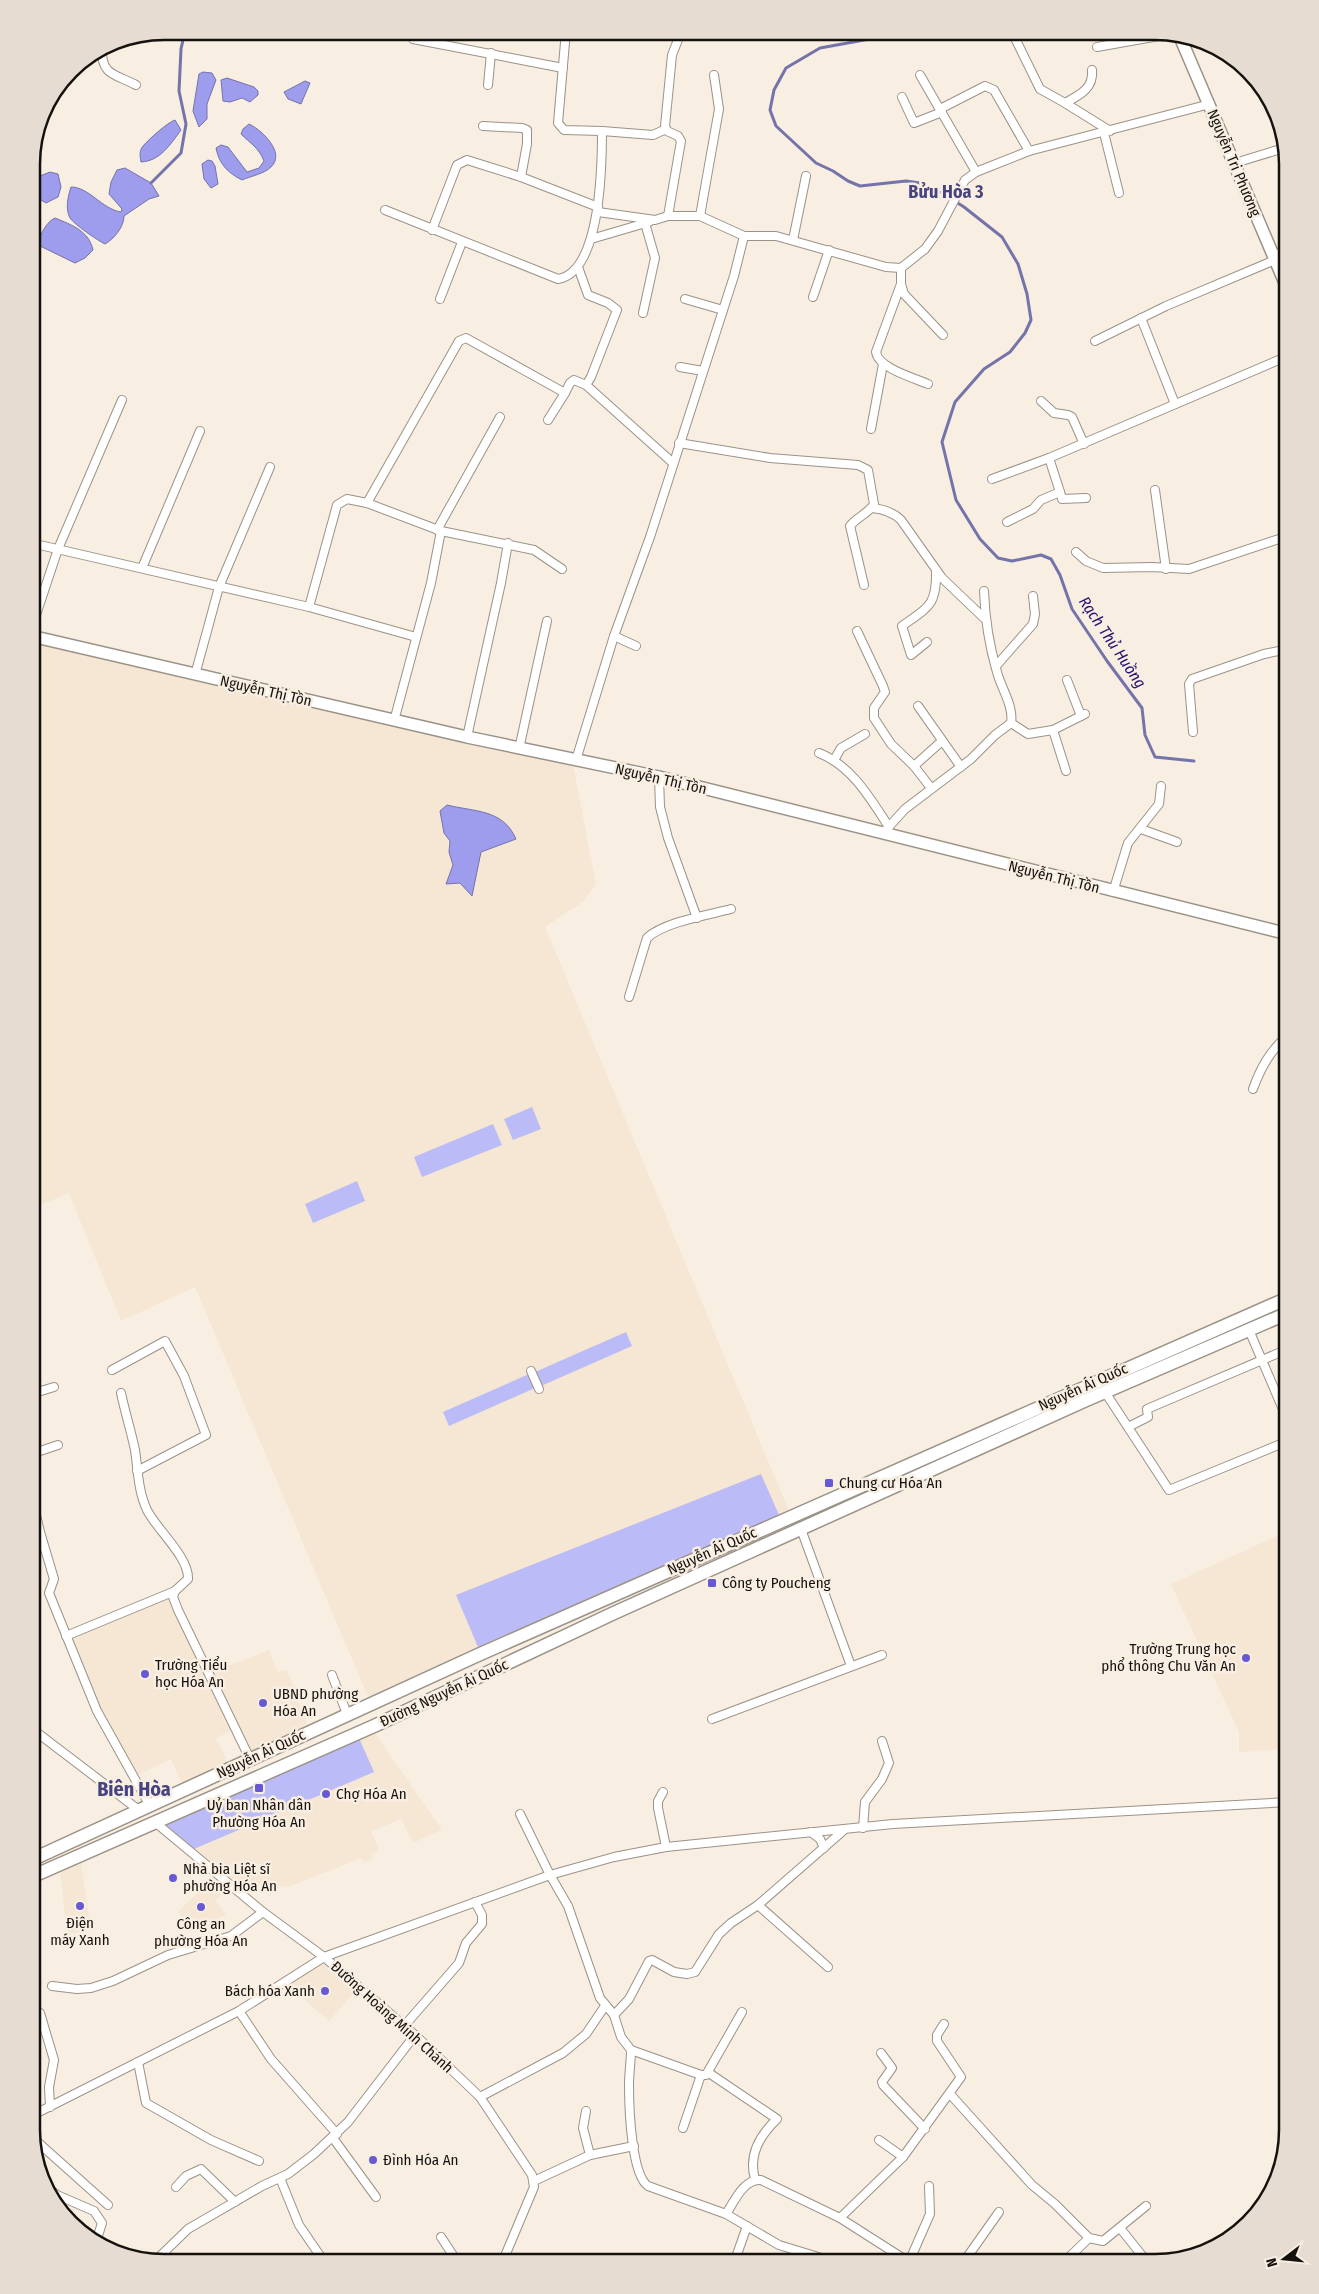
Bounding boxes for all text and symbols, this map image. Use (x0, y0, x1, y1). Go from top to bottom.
street label: Nguyễn Tri Phương (1203, 107, 1265, 219)
district label: Bửu Hòa 3 (908, 181, 984, 203)
water label: Rạch Thủ Huồng (1075, 592, 1151, 692)
street label: Nguyễn Thị Tồn (218, 672, 314, 710)
street label: Nguyễn Thị Tồn (613, 760, 709, 798)
street label: Nguyễn Thị Tồn (1007, 857, 1101, 897)
street label: Nguyễn Ái Quốc (1035, 1359, 1131, 1415)
place label: Chung cư Hóa An (839, 1474, 942, 1492)
marker: Chung cư Hóa An (823, 1477, 835, 1489)
street label: Nguyễn Ái Quốc (664, 1523, 760, 1579)
place label: Công ty Poucheng (722, 1574, 831, 1592)
marker: Công ty Poucheng (706, 1577, 718, 1589)
place label: Trường Trung học phổ thông Chu Văn An (1101, 1640, 1237, 1675)
marker: Trường Trung học phổ thông Chu Văn An (1240, 1652, 1252, 1664)
street label: Đường Nguyễn Ái Quốc (377, 1655, 512, 1731)
place label: Trường Tiểu học Hóa An (155, 1656, 227, 1691)
marker: Trường Tiểu học Hóa An (139, 1668, 151, 1680)
place label: UBND phường Hóa An (273, 1685, 358, 1720)
marker: UBND phường Hóa An (257, 1697, 269, 1709)
street label: Nguyễn Ái Quốc (214, 1725, 309, 1782)
district label: Biên Hòa (97, 1777, 171, 1801)
marker: Uỷ ban Nhân dân Phường Hóa An (253, 1782, 265, 1794)
place label: Chợ Hóa An (336, 1785, 407, 1803)
marker: Chợ Hóa An (320, 1788, 332, 1800)
place label: Uỷ ban Nhân dân Phường Hóa An (207, 1796, 311, 1831)
place label: Nhà bia Liệt sĩ phường Hóa An (183, 1860, 277, 1895)
marker: Nhà bia Liệt sĩ phường Hóa An (167, 1872, 179, 1884)
marker: Điện máy Xanh (74, 1900, 86, 1912)
marker: Công an phường Hóa An (195, 1901, 207, 1913)
place label: Điện máy Xanh (50, 1914, 110, 1949)
place label: Công an phường Hóa An (154, 1915, 248, 1950)
street label: Đường Hoàng Minh Chánh (327, 1957, 457, 2077)
place label: Bách hóa Xanh (225, 1982, 315, 2000)
marker: Bách hóa Xanh (319, 1985, 331, 1997)
place label: Đình Hóa An (383, 2151, 459, 2169)
marker: Đình Hóa An (367, 2154, 379, 2166)
north arrow (1259, 2234, 1309, 2284)
text: N (1263, 2256, 1281, 2269)

